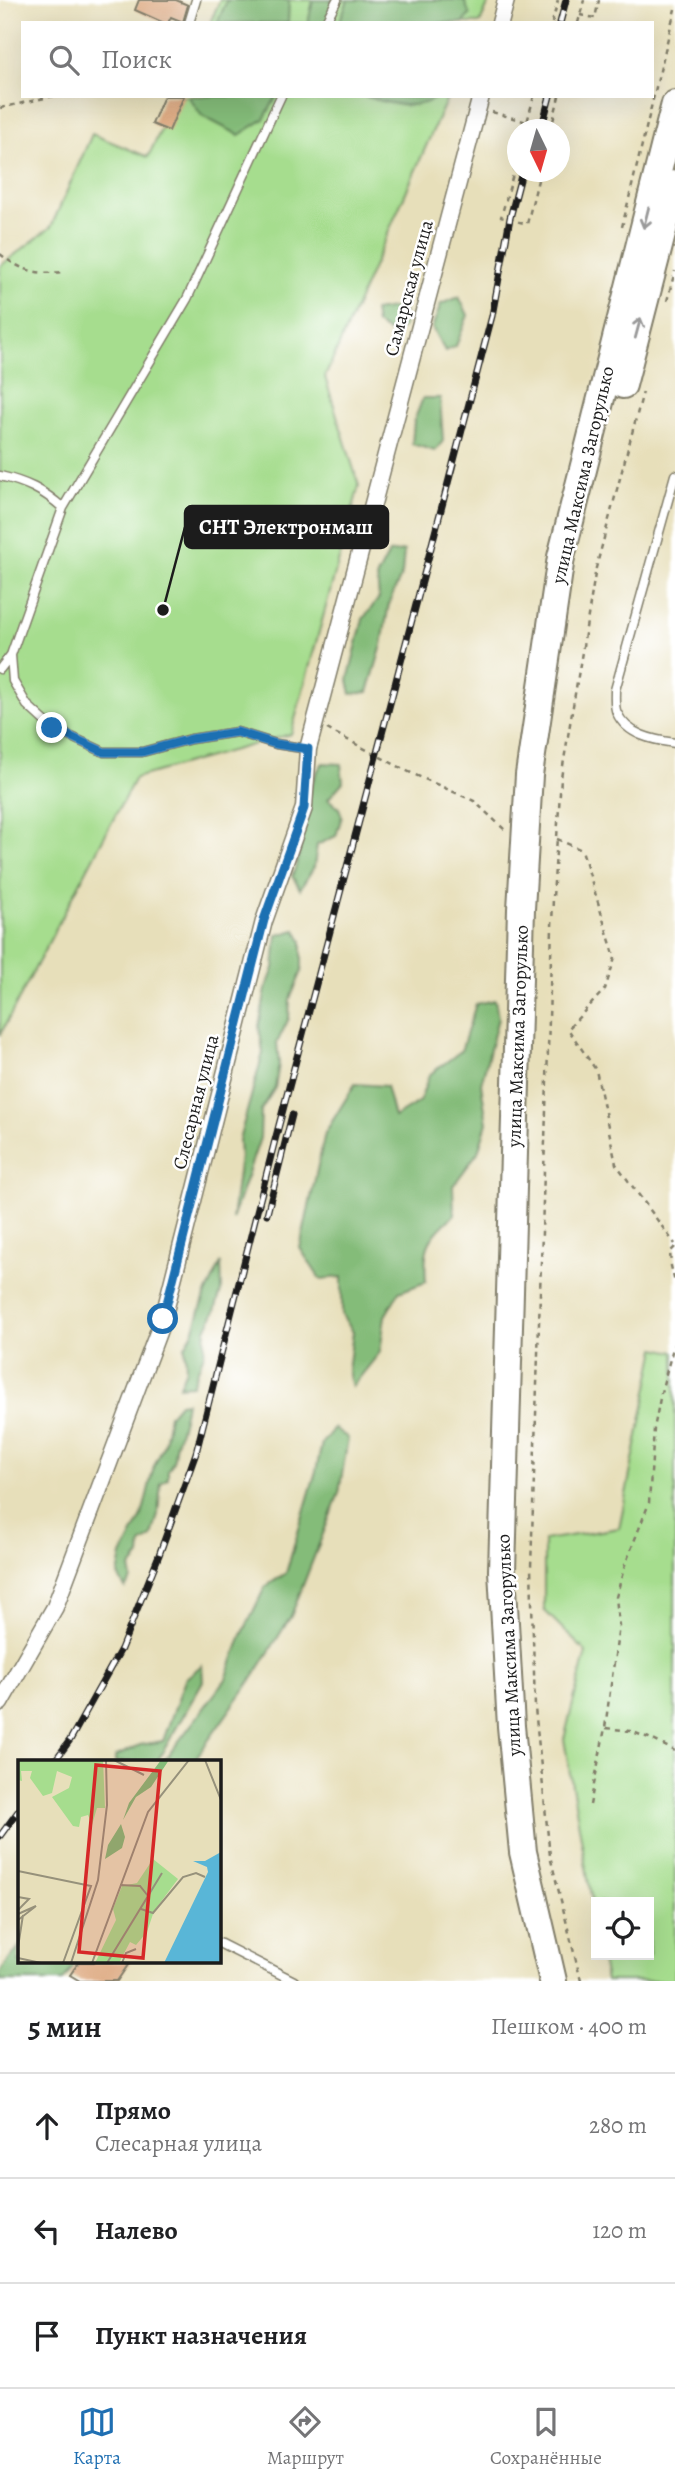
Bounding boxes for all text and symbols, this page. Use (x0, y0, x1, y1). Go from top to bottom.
search box (21, 21, 654, 98)
icon: search (45, 41, 83, 79)
text: Поиск (101, 42, 172, 77)
north arrow (507, 119, 570, 182)
one-way arrow (639, 206, 652, 229)
street label: Самарская улица (378, 217, 440, 359)
one-way arrow (632, 317, 645, 340)
street label: улица Максима Загорулько (545, 364, 621, 587)
callout: СНТ Электронмаш (185, 506, 388, 548)
text: СНТ Электронмаш (199, 513, 373, 541)
route end (36, 712, 67, 743)
street label: улица Максима Загорулько (501, 924, 535, 1149)
street label: Слесарная улица (167, 1032, 225, 1172)
route start (147, 1303, 178, 1334)
street label: улица Максима Загорулько (490, 1533, 528, 1758)
inset map (18, 1760, 220, 1964)
map controls (591, 1897, 654, 1960)
button: locate (591, 1897, 654, 1960)
text: 5 мин (28, 2007, 102, 2047)
text: Пешком · 400 m (491, 2011, 647, 2042)
text: Прямо (95, 2093, 171, 2128)
icon: ahead (28, 2107, 66, 2145)
text: 280 m (589, 2110, 647, 2141)
text: Слесарная улица (95, 2128, 262, 2159)
icon: left (28, 2212, 66, 2250)
text: Налево (95, 2213, 178, 2248)
text: 120 m (592, 2215, 647, 2246)
icon: arrive (28, 2317, 66, 2355)
text: Пункт назначения (95, 2318, 307, 2353)
tab: Карта (73, 2403, 121, 2471)
tab: Маршрут (267, 2403, 344, 2471)
tab: Сохранённые (490, 2403, 602, 2471)

